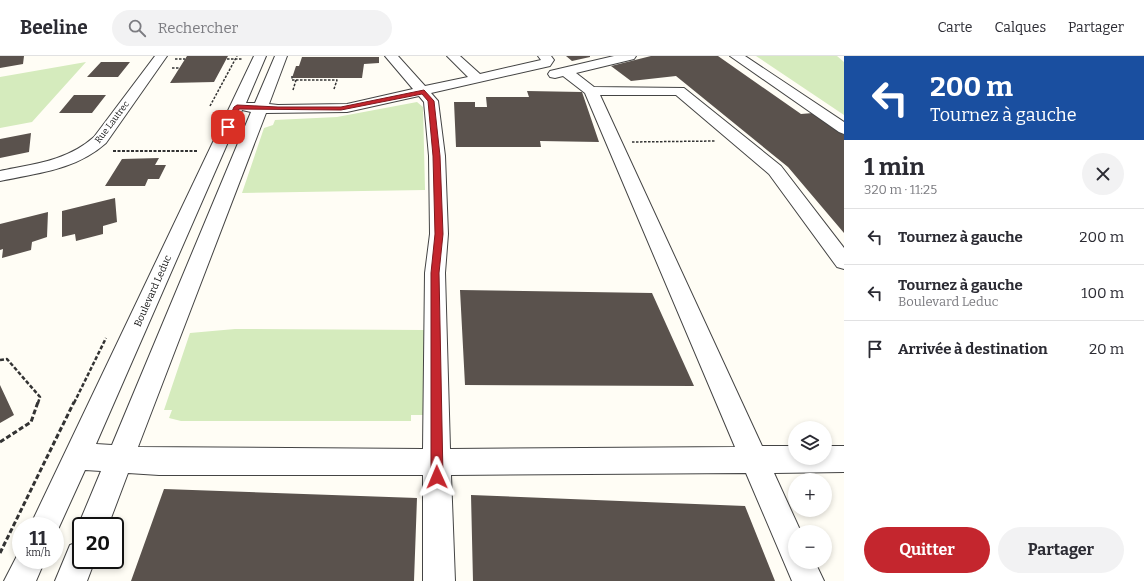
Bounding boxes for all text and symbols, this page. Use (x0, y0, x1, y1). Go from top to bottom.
search box (112, 10, 392, 46)
text: Beeline (20, 16, 88, 39)
icon: search (126, 17, 148, 39)
text: Rechercher (158, 19, 238, 37)
text: Carte (937, 19, 973, 36)
text: Calques (995, 19, 1046, 36)
text: Partager (1068, 19, 1124, 36)
text: 200 m (930, 70, 1013, 103)
icon: left (864, 72, 916, 124)
street label: Rue Lautrec (93, 99, 131, 145)
text: Tournez à gauche (930, 104, 1077, 126)
pin (211, 110, 245, 144)
icon: arrive (217, 116, 239, 138)
text: 1 min (864, 153, 925, 181)
button: close (1082, 153, 1124, 195)
text: 320 m · 11:25 (864, 182, 937, 197)
icon: left (864, 226, 886, 248)
text: Tournez à gauche (898, 228, 1023, 246)
text: 200 m (1079, 228, 1124, 246)
street label: Boulevard Leduc (132, 253, 174, 329)
text: Tournez à gauche (898, 276, 1023, 294)
icon: left (864, 282, 886, 304)
text: 100 m (1081, 284, 1124, 302)
text: Boulevard Leduc (898, 294, 998, 309)
icon: arrive (864, 338, 886, 360)
text: Arrivée à destination (898, 340, 1048, 358)
text: 20 m (1089, 340, 1124, 358)
map controls (788, 421, 832, 569)
button: layers (788, 421, 832, 465)
position arrow (416, 456, 458, 498)
button: + (788, 473, 832, 517)
speed limit sign: 20 (72, 517, 124, 569)
button: − (788, 525, 832, 569)
text: 11 (29, 526, 47, 550)
button: Quitter (864, 527, 990, 573)
button: Partager (998, 527, 1124, 573)
text: km/h (26, 547, 50, 559)

